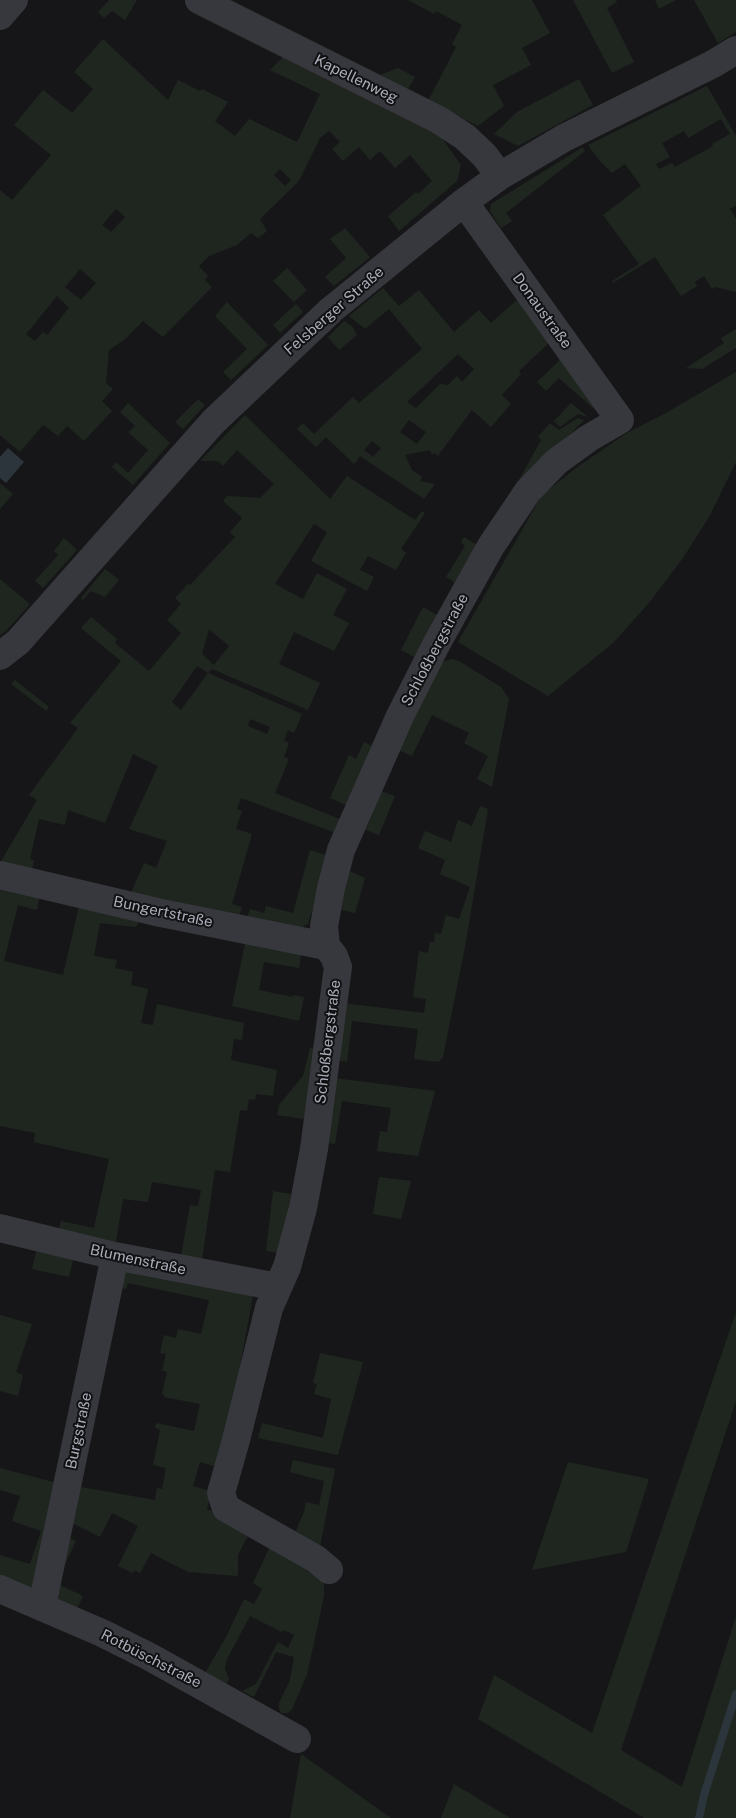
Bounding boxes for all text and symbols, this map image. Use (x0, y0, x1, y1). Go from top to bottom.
street label: Kapellenweg (311, 51, 401, 107)
street label: Felsberger Straße (281, 263, 387, 359)
street label: Donaustraße (509, 270, 575, 352)
street label: Schloßbergstraße (398, 591, 472, 709)
street label: Bungertstraße (112, 893, 214, 931)
street label: Schloßbergstraße (311, 979, 345, 1105)
street label: Blumenstraße (88, 1241, 188, 1279)
street label: Burgstraße (62, 1391, 96, 1471)
street label: Rotbüschstraße (98, 1626, 204, 1692)

